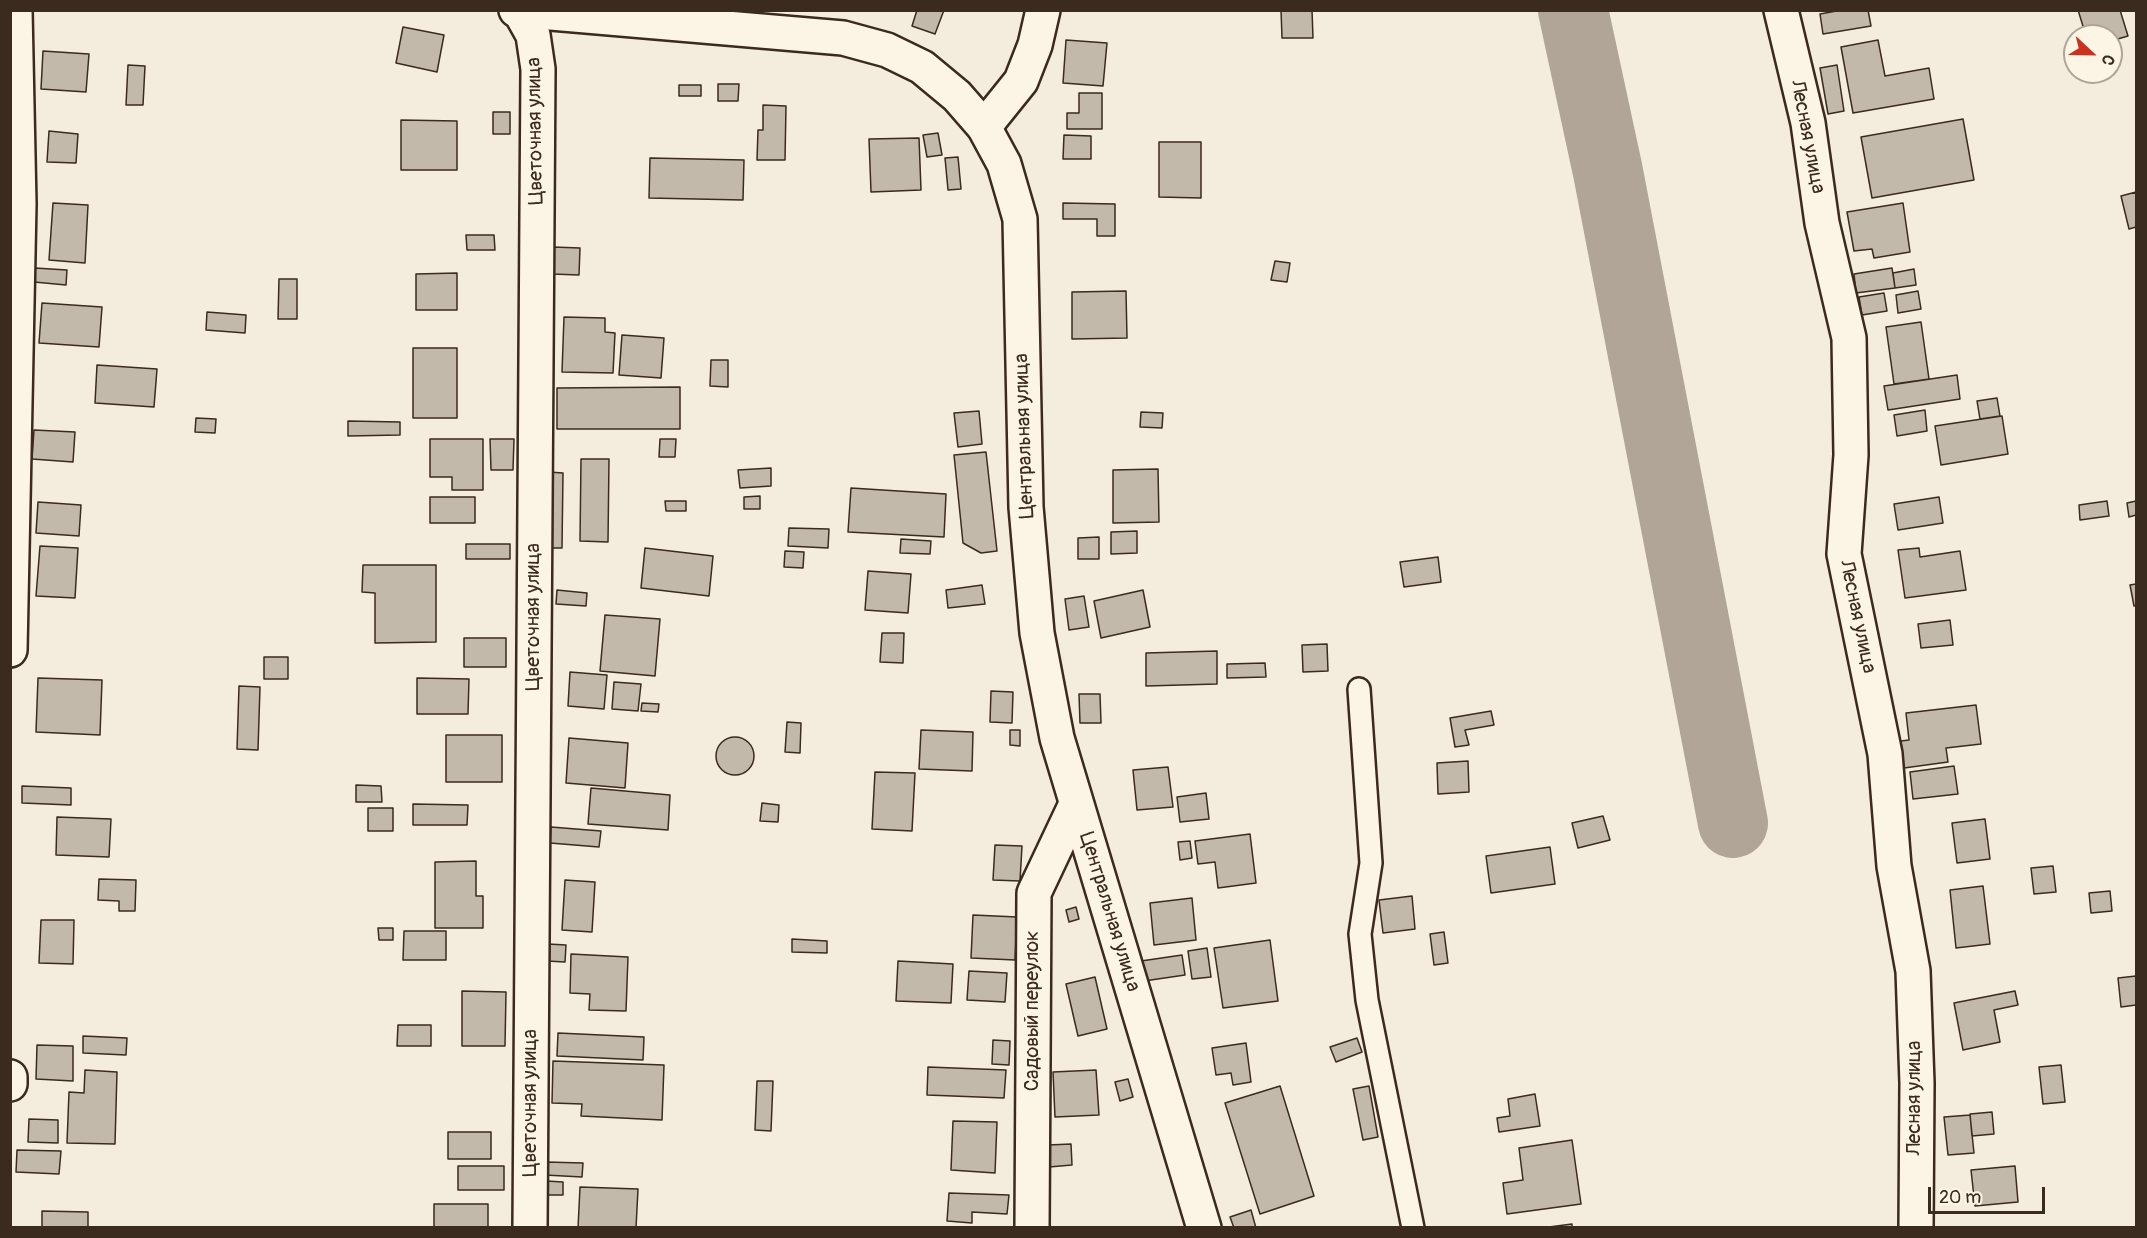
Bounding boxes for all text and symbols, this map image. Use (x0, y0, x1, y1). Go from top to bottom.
north arrow (2063, 24, 2123, 84)
text: С (2097, 52, 2119, 68)
street label: Цветочная улица (523, 57, 549, 205)
street label: Лесная улица (1784, 78, 1830, 196)
street label: Центральная улица (1010, 353, 1040, 519)
street label: Цветочная улица (522, 543, 546, 691)
street label: Лесная улица (1833, 558, 1881, 676)
street label: Центральная улица (1073, 829, 1145, 995)
street label: Садовый переулок (1021, 931, 1045, 1091)
street label: Цветочная улица (519, 1029, 543, 1177)
street label: Лесная улица (1903, 1041, 1927, 1155)
scale bar (1931, 1175, 2048, 1213)
text: 20 m (1939, 1186, 1981, 1209)

